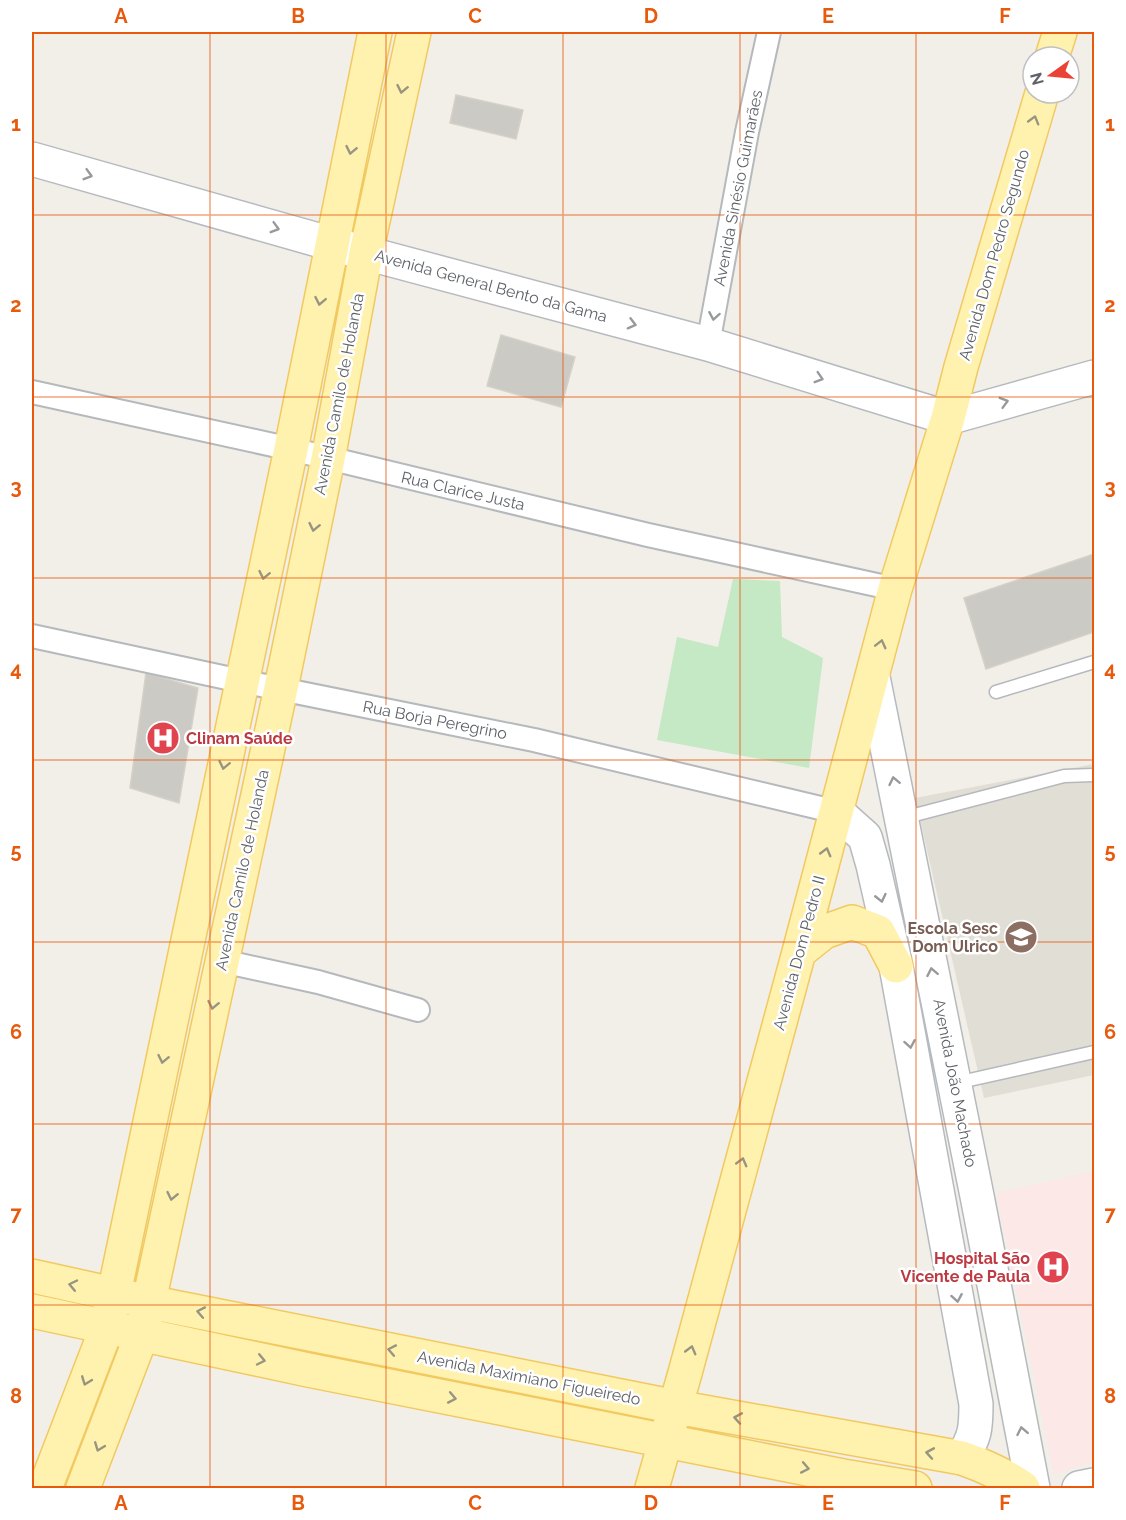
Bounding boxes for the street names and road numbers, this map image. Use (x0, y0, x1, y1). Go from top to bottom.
street label: Avenida Sinésio Guimarães (710, 88, 766, 288)
street label: Avenida Dom Pedro Segundo (955, 147, 1033, 363)
street label: Avenida General Bento da Gama (373, 246, 609, 326)
street label: Avenida Camilo de Holanda (310, 292, 368, 496)
street label: Rua Clarice Justa (399, 468, 527, 514)
street label: Rua Borja Peregrino (361, 697, 509, 743)
street label: Avenida Camilo de Holanda (211, 768, 273, 972)
street label: Avenida Dom Pedro II (769, 874, 829, 1032)
street label: Avenida João Machado (929, 997, 981, 1169)
street label: Avenida Maximiano Figueiredo (416, 1347, 642, 1409)

